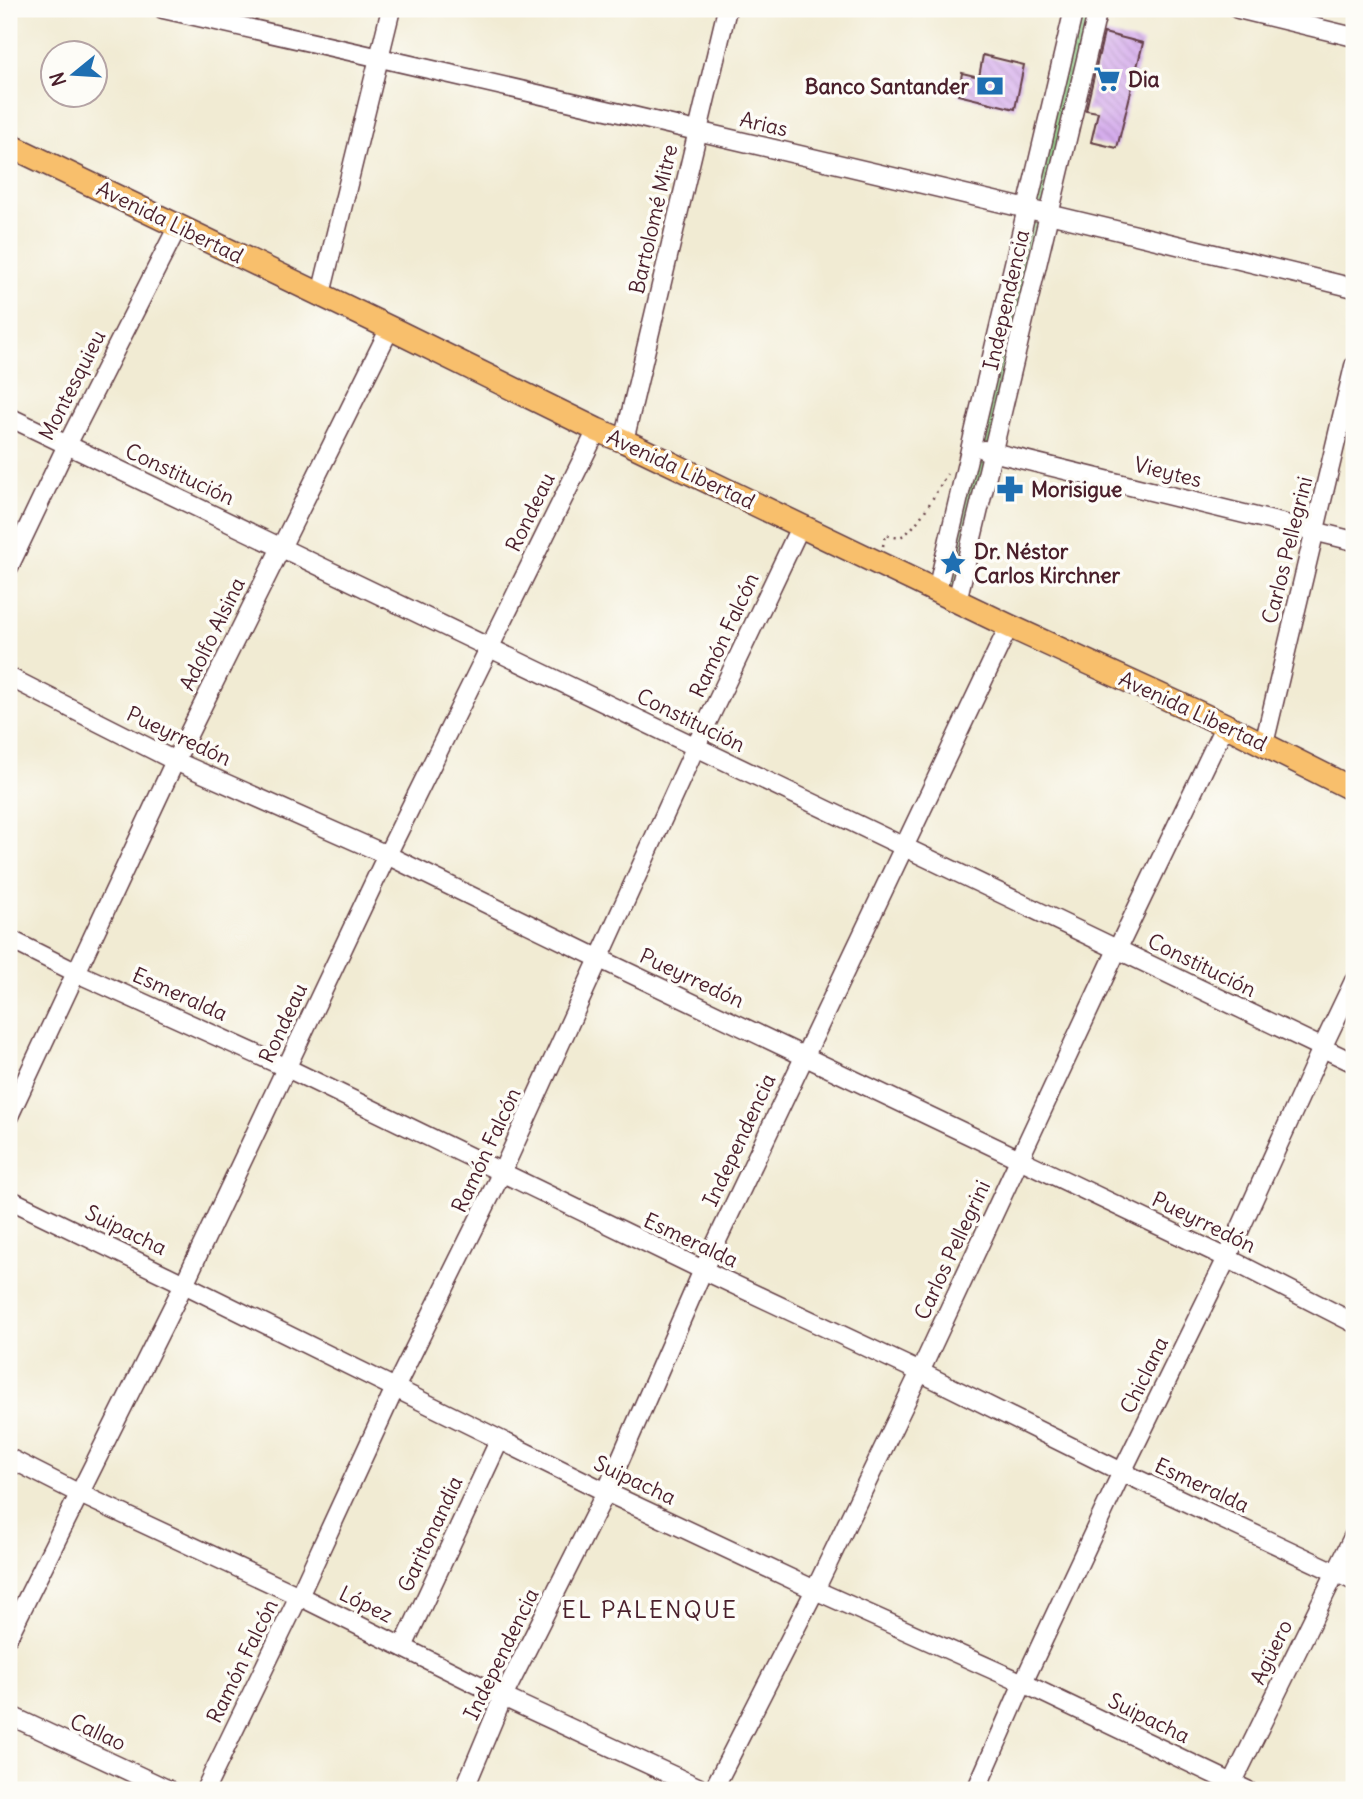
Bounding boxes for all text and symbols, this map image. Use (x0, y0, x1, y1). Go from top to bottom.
north arrow (38, 38, 108, 108)
supermarket icon: Dia (1092, 64, 1122, 94)
place label: Dia (1128, 66, 1160, 93)
text: N (44, 69, 71, 89)
bank icon: Banco Santander (975, 71, 1005, 101)
place label: Banco Santander (805, 73, 969, 100)
street label: Arias (737, 105, 791, 143)
street label: Bartolomé Mitre (623, 142, 683, 296)
street label: Avenida Libertad (92, 175, 248, 269)
street label: Independencia (977, 227, 1035, 373)
street label: Montesquieu (33, 325, 111, 445)
street label: Avenida Libertad (603, 423, 759, 515)
street label: Constitución (121, 437, 239, 511)
street label: Vieytes (1131, 451, 1205, 493)
street label: Rondeau (499, 468, 561, 556)
street label: Carlos Pellegrini (1256, 473, 1318, 627)
pharmacy icon: Morisigue (995, 474, 1025, 504)
place label: Morisigue (1031, 476, 1122, 503)
place label: Dr. Néstor Carlos Kirchner (974, 538, 1121, 589)
place icon: Dr. Néstor Carlos Kirchner (938, 548, 968, 578)
street label: Ramón Falcón (683, 568, 765, 702)
street label: Adolfo Alsina (173, 573, 251, 695)
street label: Avenida Libertad (1115, 665, 1271, 757)
street label: Constitución (632, 682, 750, 758)
street label: Pueyrredón (122, 700, 236, 772)
street label: Constitución (1143, 927, 1261, 1003)
street label: Pueyrredón (635, 942, 749, 1014)
street label: Esmeralda (128, 961, 232, 1027)
street label: Rondeau (253, 979, 313, 1067)
street label: Independencia (696, 1069, 782, 1211)
street label: Ramón Falcón (445, 1083, 527, 1217)
street label: Carlos Pellegrini (908, 1176, 996, 1324)
street label: Pueyrredón (1148, 1185, 1260, 1259)
street label: Suipacha (81, 1199, 171, 1261)
street label: Esmeralda (640, 1206, 742, 1274)
street label: Chiclana (1114, 1332, 1174, 1418)
street label: Suipacha (590, 1449, 680, 1511)
street label: Esmeralda (1151, 1451, 1253, 1519)
street label: Garitonandia (391, 1472, 469, 1596)
street label: López (335, 1580, 397, 1628)
street label: Independencia (457, 1584, 545, 1724)
district label: EL PALENQUE (562, 1594, 738, 1624)
street label: Ramón Falcón (200, 1595, 284, 1727)
street label: Agüero (1244, 1615, 1298, 1689)
street label: Suipacha (1104, 1687, 1194, 1749)
street label: Callao (66, 1707, 130, 1757)

